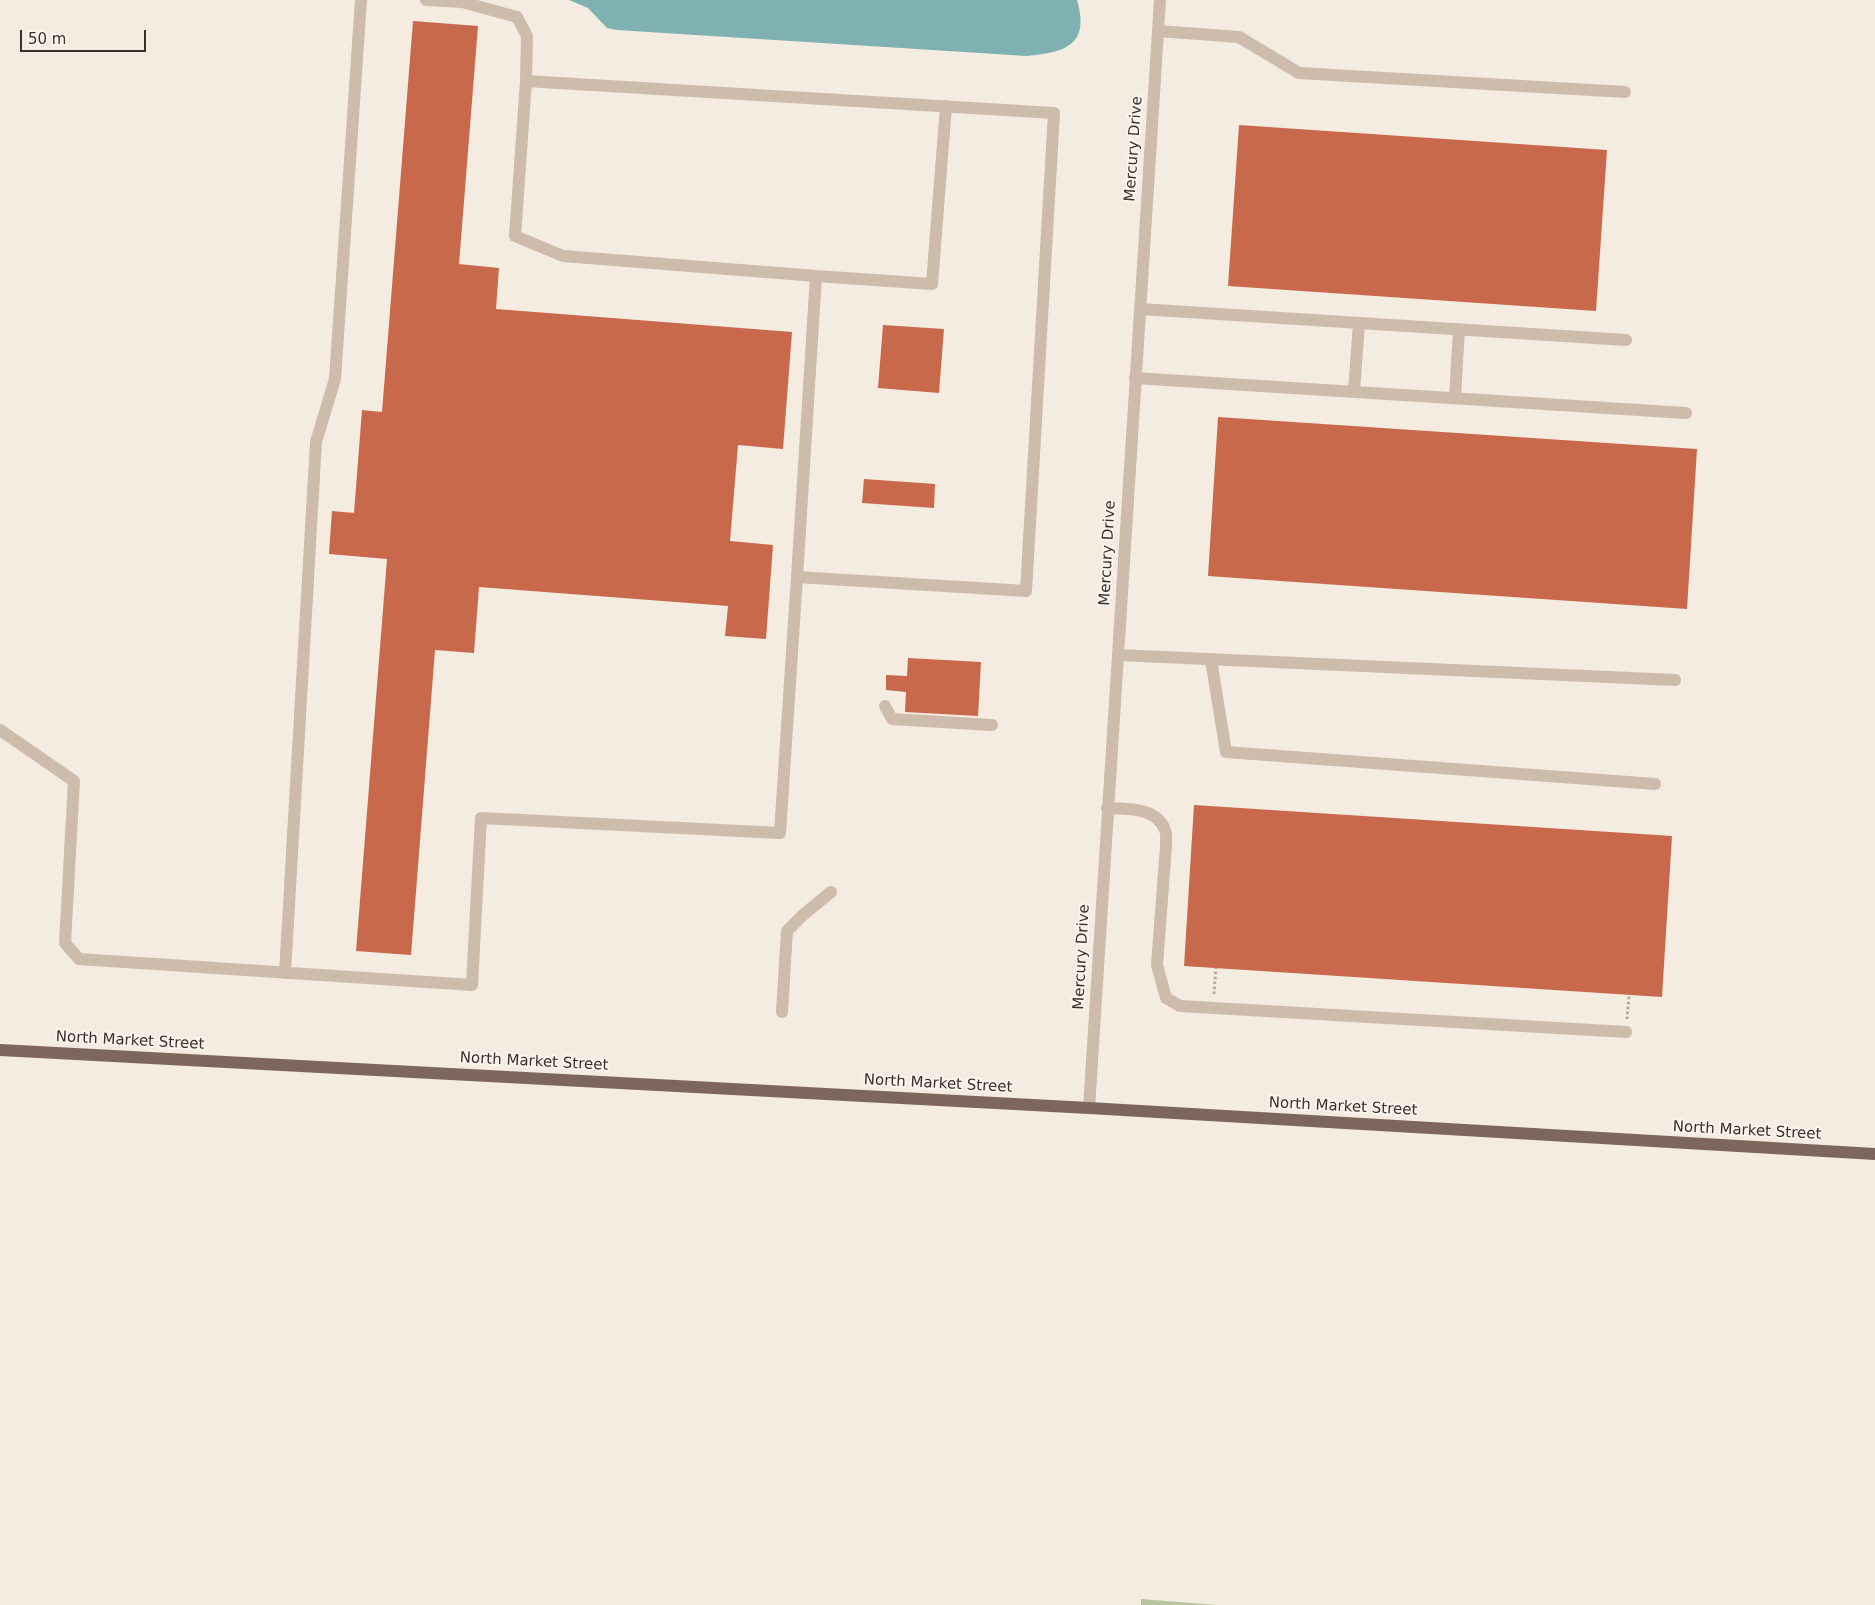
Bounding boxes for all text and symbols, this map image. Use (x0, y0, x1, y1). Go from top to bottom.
scale bar (22, 20, 149, 52)
text: 50 m (28, 30, 66, 48)
street label: Mercury Drive (1121, 96, 1147, 202)
street label: Mercury Drive (1096, 500, 1120, 606)
street label: Mercury Drive (1070, 904, 1094, 1010)
street label: North Market Street (55, 1028, 205, 1054)
street label: North Market Street (459, 1049, 609, 1075)
street label: North Market Street (863, 1071, 1013, 1097)
street label: North Market Street (1268, 1094, 1418, 1120)
street label: North Market Street (1672, 1118, 1822, 1144)

